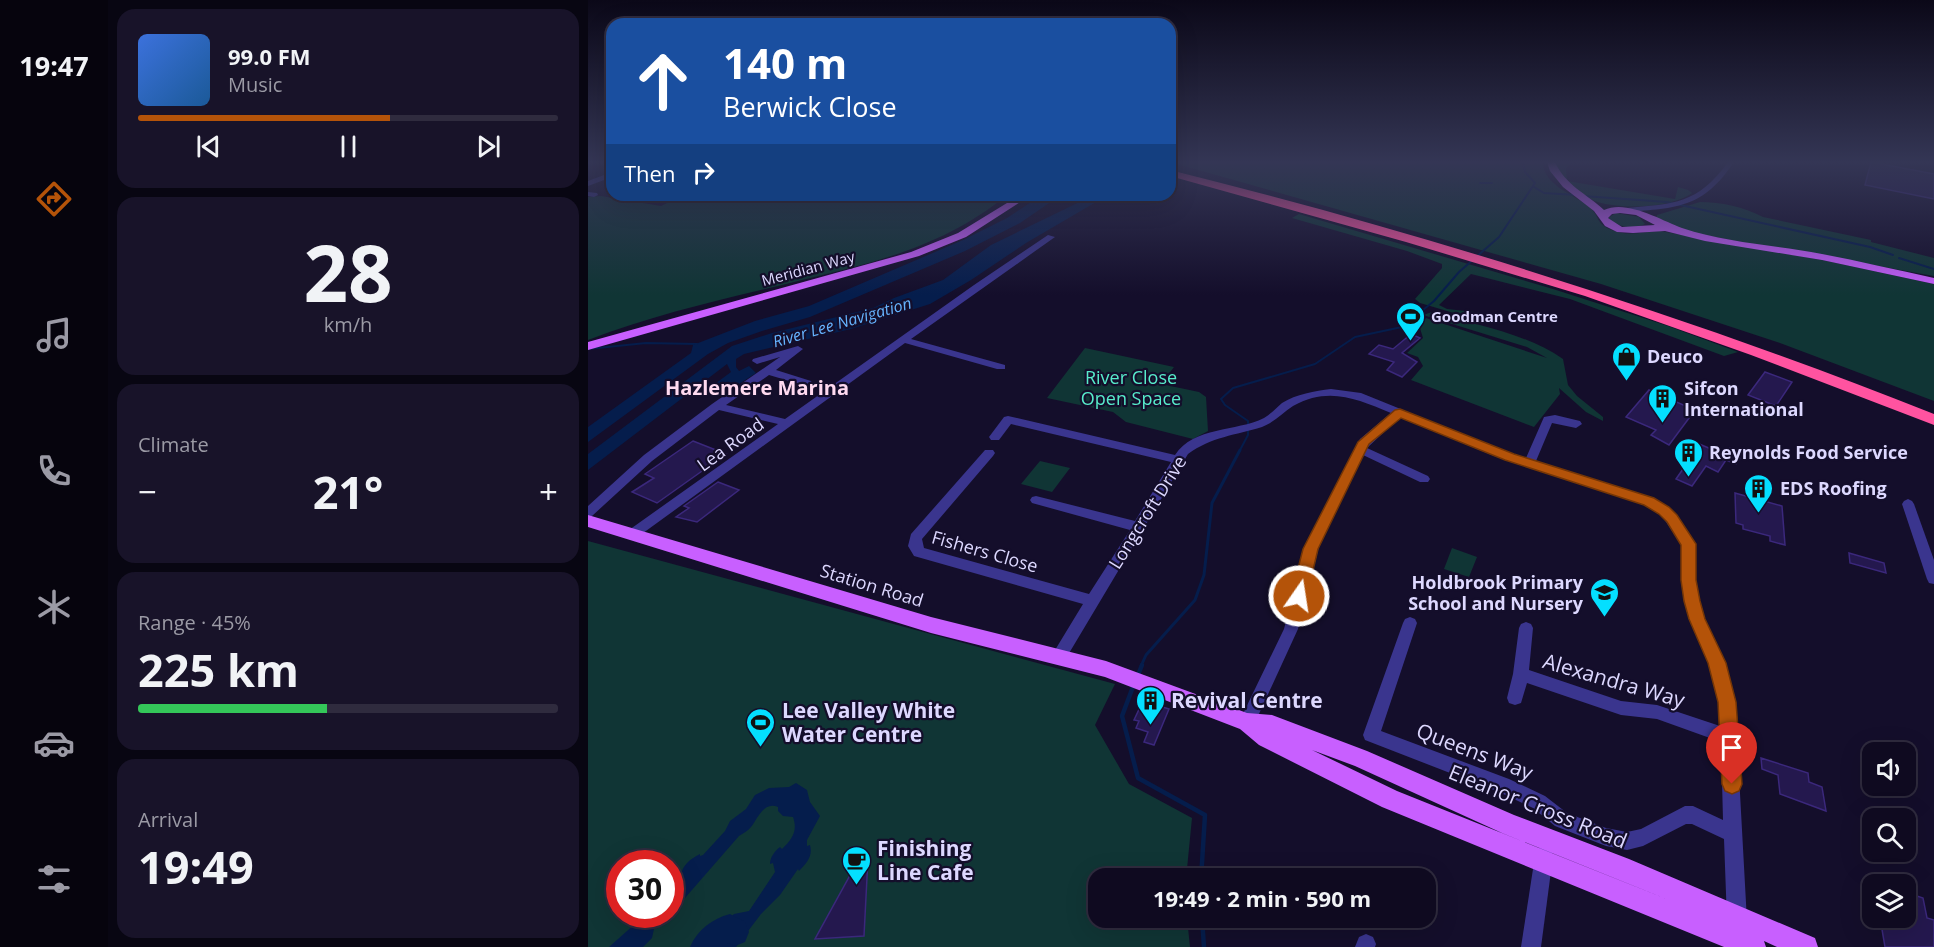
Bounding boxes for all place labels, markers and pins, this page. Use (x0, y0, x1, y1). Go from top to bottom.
sports icon: Goodman Centre (1394, 300, 1426, 342)
place label: Goodman Centre (1431, 306, 1558, 326)
shop icon: Deuco (1610, 340, 1642, 382)
place label: Deuco (1647, 344, 1703, 368)
place label: Sifcon International (1684, 376, 1804, 421)
building icon: Sifcon International (1647, 382, 1679, 424)
building icon: Reynolds Food Service (1672, 436, 1704, 478)
place label: Reynolds Food Service (1709, 440, 1908, 464)
building icon: EDS Roofing (1743, 472, 1775, 514)
place label: EDS Roofing (1780, 476, 1887, 500)
place label: Holdbrook Primary School and Nursery (1408, 570, 1584, 615)
school or university icon: Holdbrook Primary School and Nursery (1588, 576, 1620, 618)
building icon: Revival Centre (1134, 684, 1166, 726)
place label: Revival Centre (1171, 686, 1323, 714)
place label: Lee Valley White Water Centre (782, 696, 955, 748)
sports icon: Lee Valley White Water Centre (745, 706, 777, 748)
pin (1706, 722, 1757, 784)
place label: Finishing Line Cafe (877, 834, 974, 886)
cafe icon: Finishing Line Cafe (840, 844, 872, 886)

